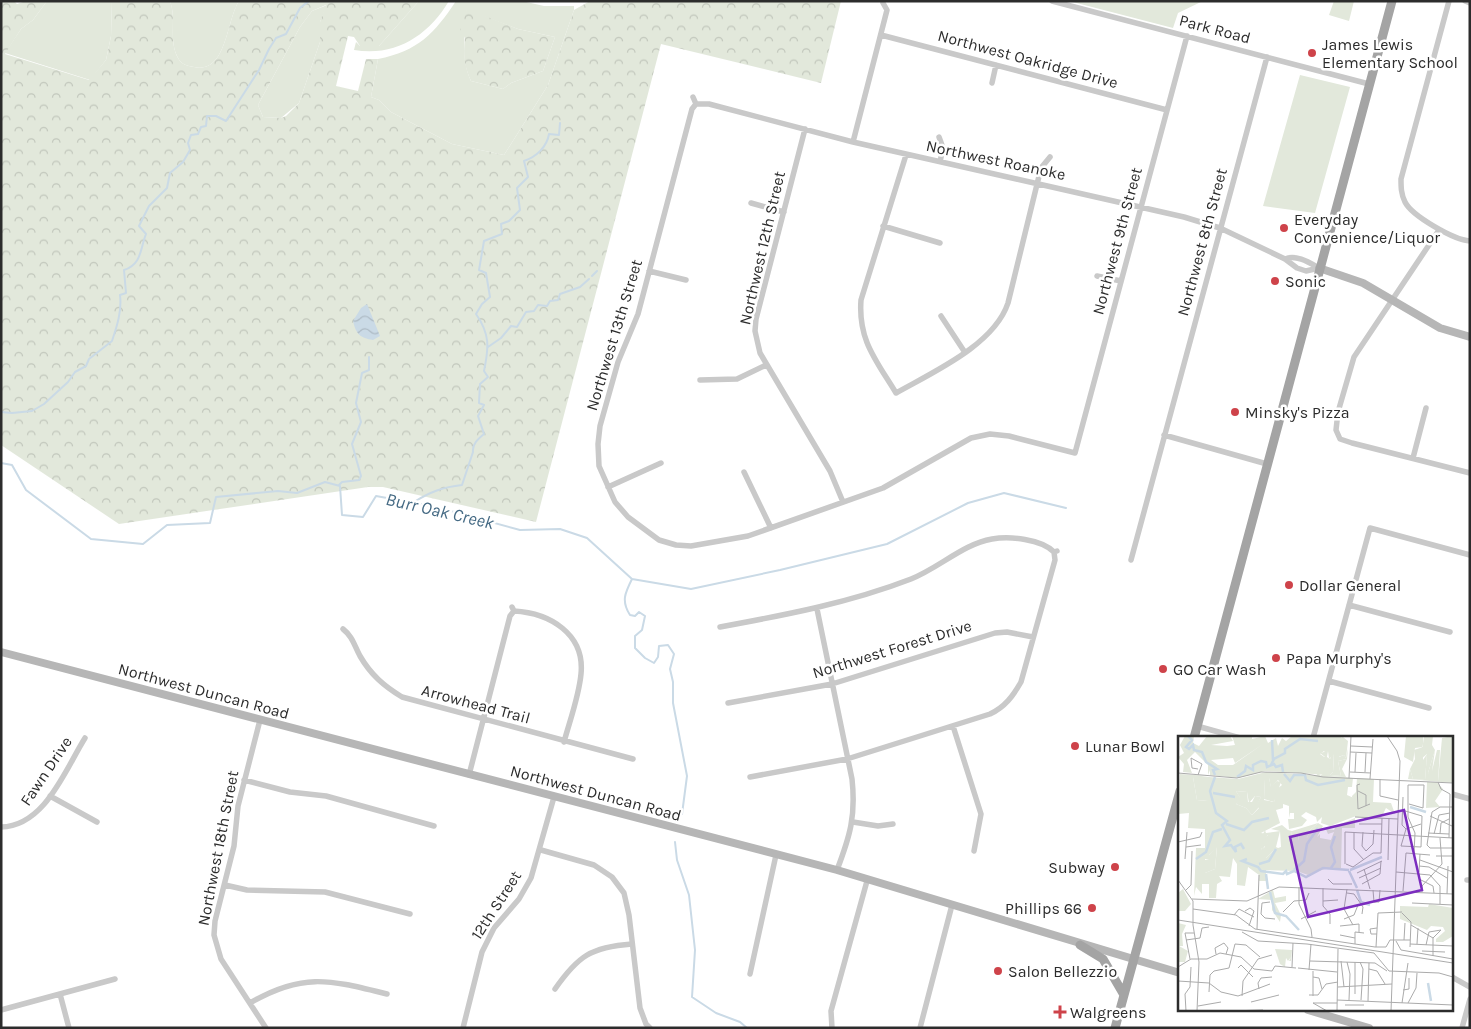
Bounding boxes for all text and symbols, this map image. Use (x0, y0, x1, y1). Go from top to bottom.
street label: Park Road (1177, 10, 1253, 48)
street label: Northwest Oakridge Drive (936, 26, 1120, 92)
place label: James Lewis Elementary School (1322, 35, 1458, 72)
marker: James Lewis Elementary School (1306, 47, 1318, 59)
street label: Northwest Roanoke (924, 136, 1068, 184)
street label: Northwest 9th Street (1088, 165, 1146, 317)
street label: Northwest 8th Street (1173, 166, 1231, 318)
street label: Northwest 12th Street (735, 169, 789, 327)
place label: Everyday Convenience/Liquor (1294, 210, 1440, 247)
marker: Everyday Convenience/Liquor (1278, 222, 1290, 234)
street label: Northwest 13th Street (582, 257, 646, 413)
place label: Sonic (1285, 272, 1326, 291)
marker: Sonic (1269, 275, 1281, 287)
place label: Minsky's Pizza (1245, 403, 1350, 422)
marker: Minsky's Pizza (1229, 406, 1241, 418)
water label: Burr Oak Creek (384, 488, 497, 534)
place label: Dollar General (1299, 576, 1401, 595)
marker: Dollar General (1283, 579, 1295, 591)
street label: Northwest Forest Drive (810, 616, 974, 682)
place label: Papa Murphy's (1286, 649, 1392, 668)
marker: Papa Murphy's (1270, 652, 1282, 664)
street label: Northwest Duncan Road (116, 659, 292, 723)
place label: GO Car Wash (1173, 660, 1266, 679)
marker: GO Car Wash (1157, 663, 1169, 675)
street label: Arrowhead Trail (420, 680, 532, 728)
street label: Fawn Drive (16, 733, 76, 809)
inset map (1178, 736, 1454, 1012)
place label: Lunar Bowl (1085, 737, 1165, 756)
marker: Lunar Bowl (1069, 740, 1081, 752)
street label: Northwest Duncan Road (508, 761, 684, 825)
street label: Northwest 18th Street (194, 769, 242, 927)
place label: Subway (1048, 858, 1106, 877)
marker: Subway (1109, 861, 1121, 873)
street label: 12th Street (467, 867, 525, 943)
place label: Phillips 66 (1005, 899, 1082, 918)
marker: Phillips 66 (1086, 902, 1098, 914)
place label: Salon Bellezzio (1008, 962, 1117, 981)
marker: Salon Bellezzio (992, 965, 1004, 977)
place label: Walgreens (1070, 1003, 1146, 1022)
marker: Walgreens (1054, 1006, 1066, 1018)

